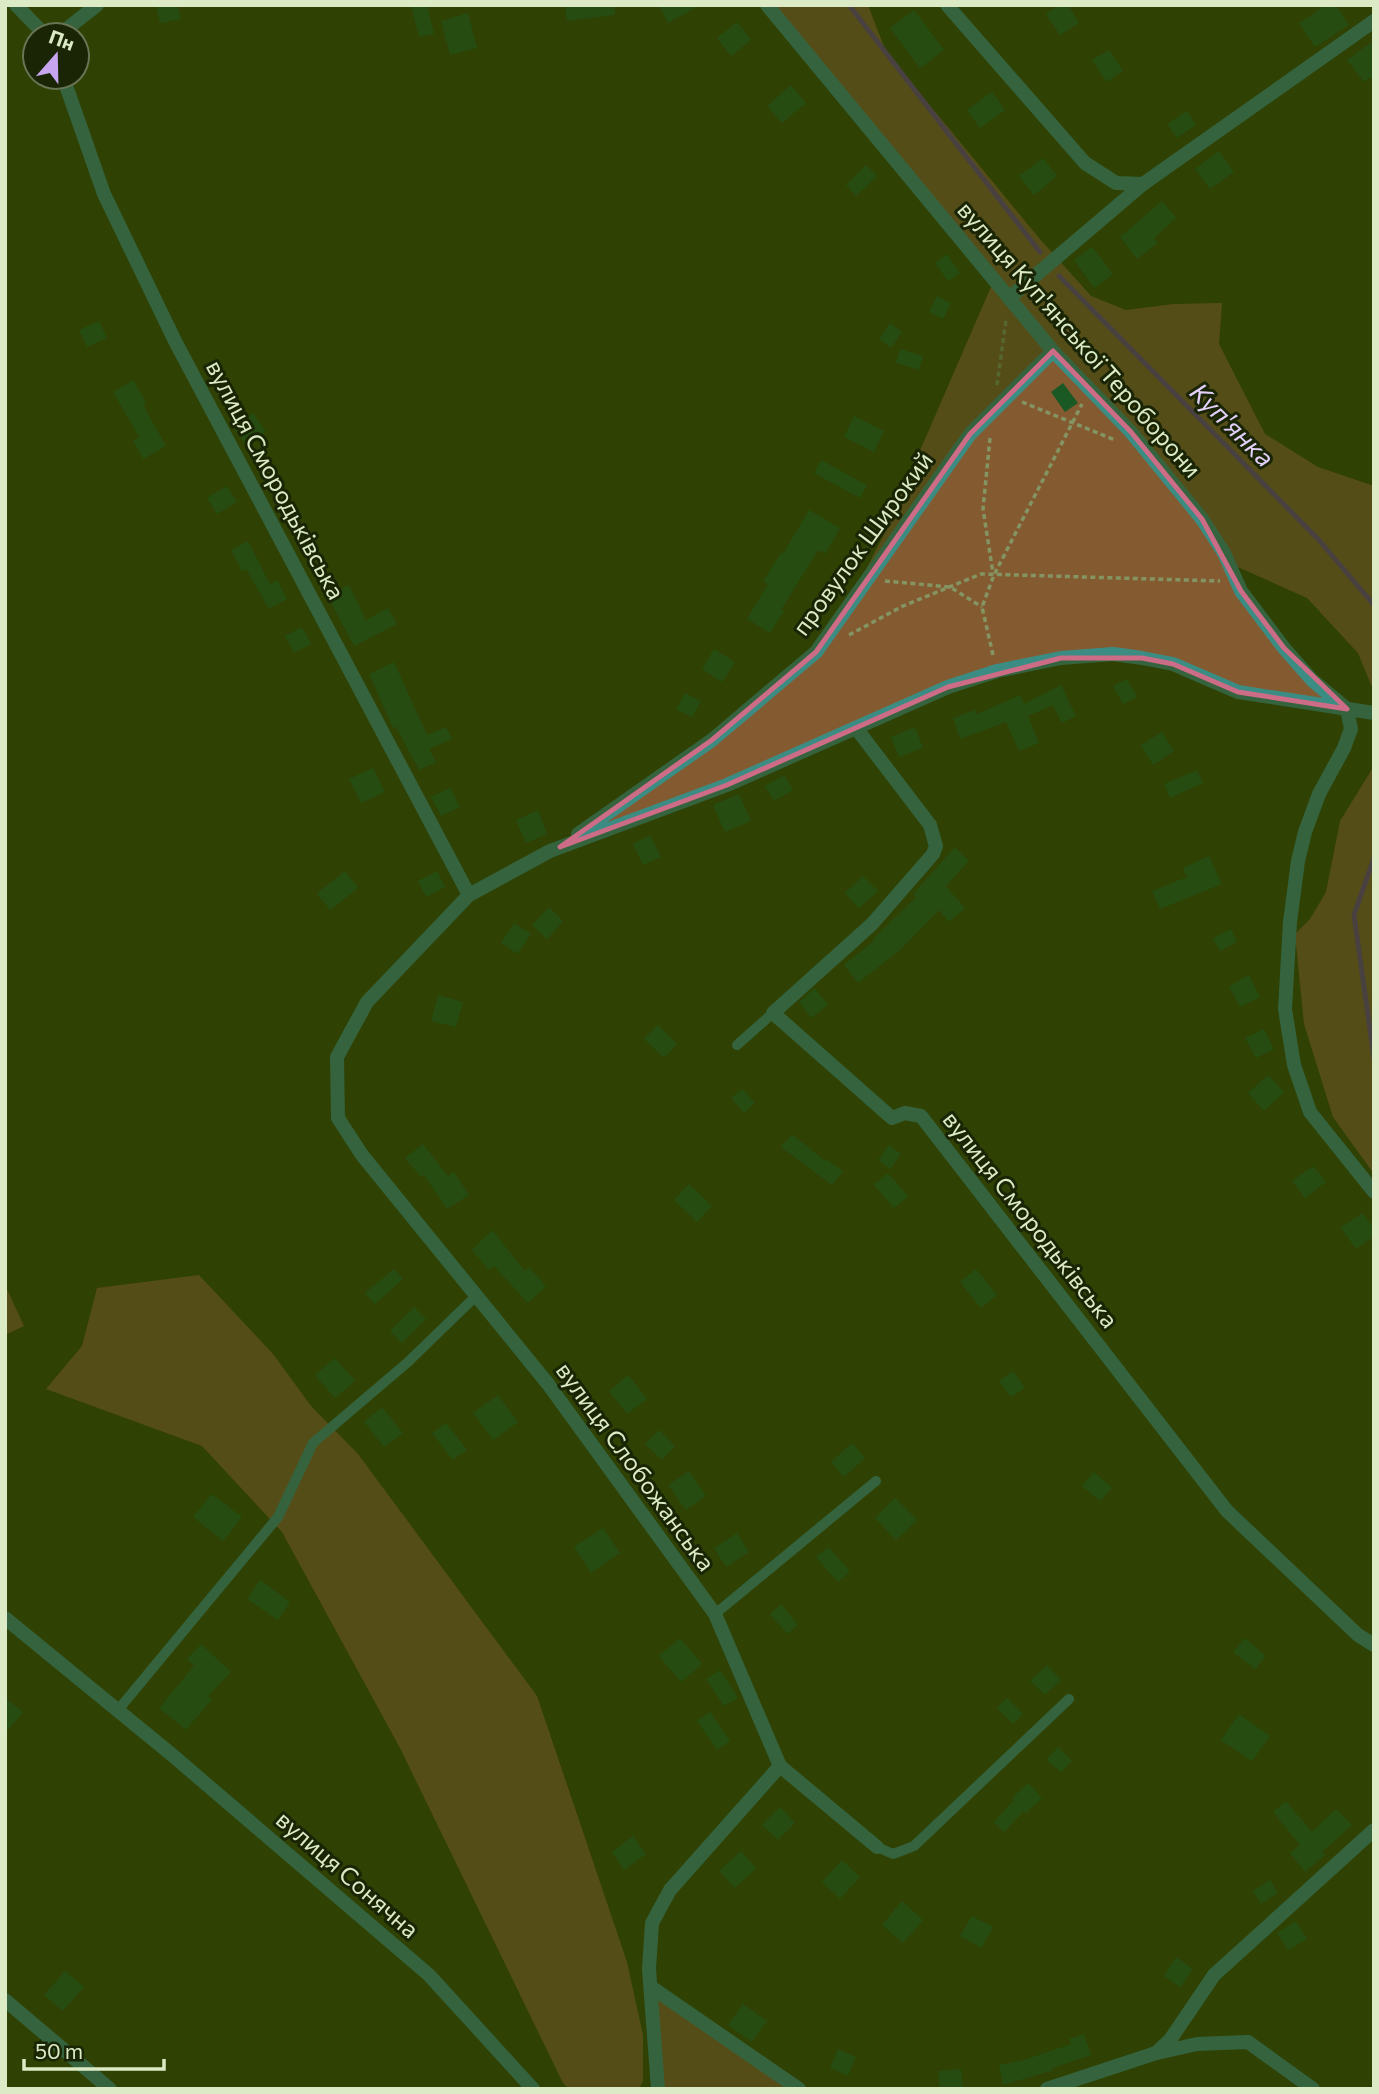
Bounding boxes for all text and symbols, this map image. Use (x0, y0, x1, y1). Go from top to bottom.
north arrow (21, 21, 91, 91)
text: Пн (46, 24, 78, 55)
street label: вулиця Куп'янської Тероборони (952, 195, 1208, 483)
street label: вулиця Смородьківська (201, 355, 352, 604)
water label: Куп'янка (1185, 376, 1281, 472)
street label: провулок Широкий (786, 446, 938, 640)
street label: вулиця Смородьківська (938, 1105, 1125, 1333)
street label: вулиця Слобожанська (551, 1356, 722, 1576)
street label: вулиця Сонячна (271, 1804, 425, 1944)
scale bar (24, 2028, 164, 2072)
text: 50 m (35, 2038, 83, 2063)

